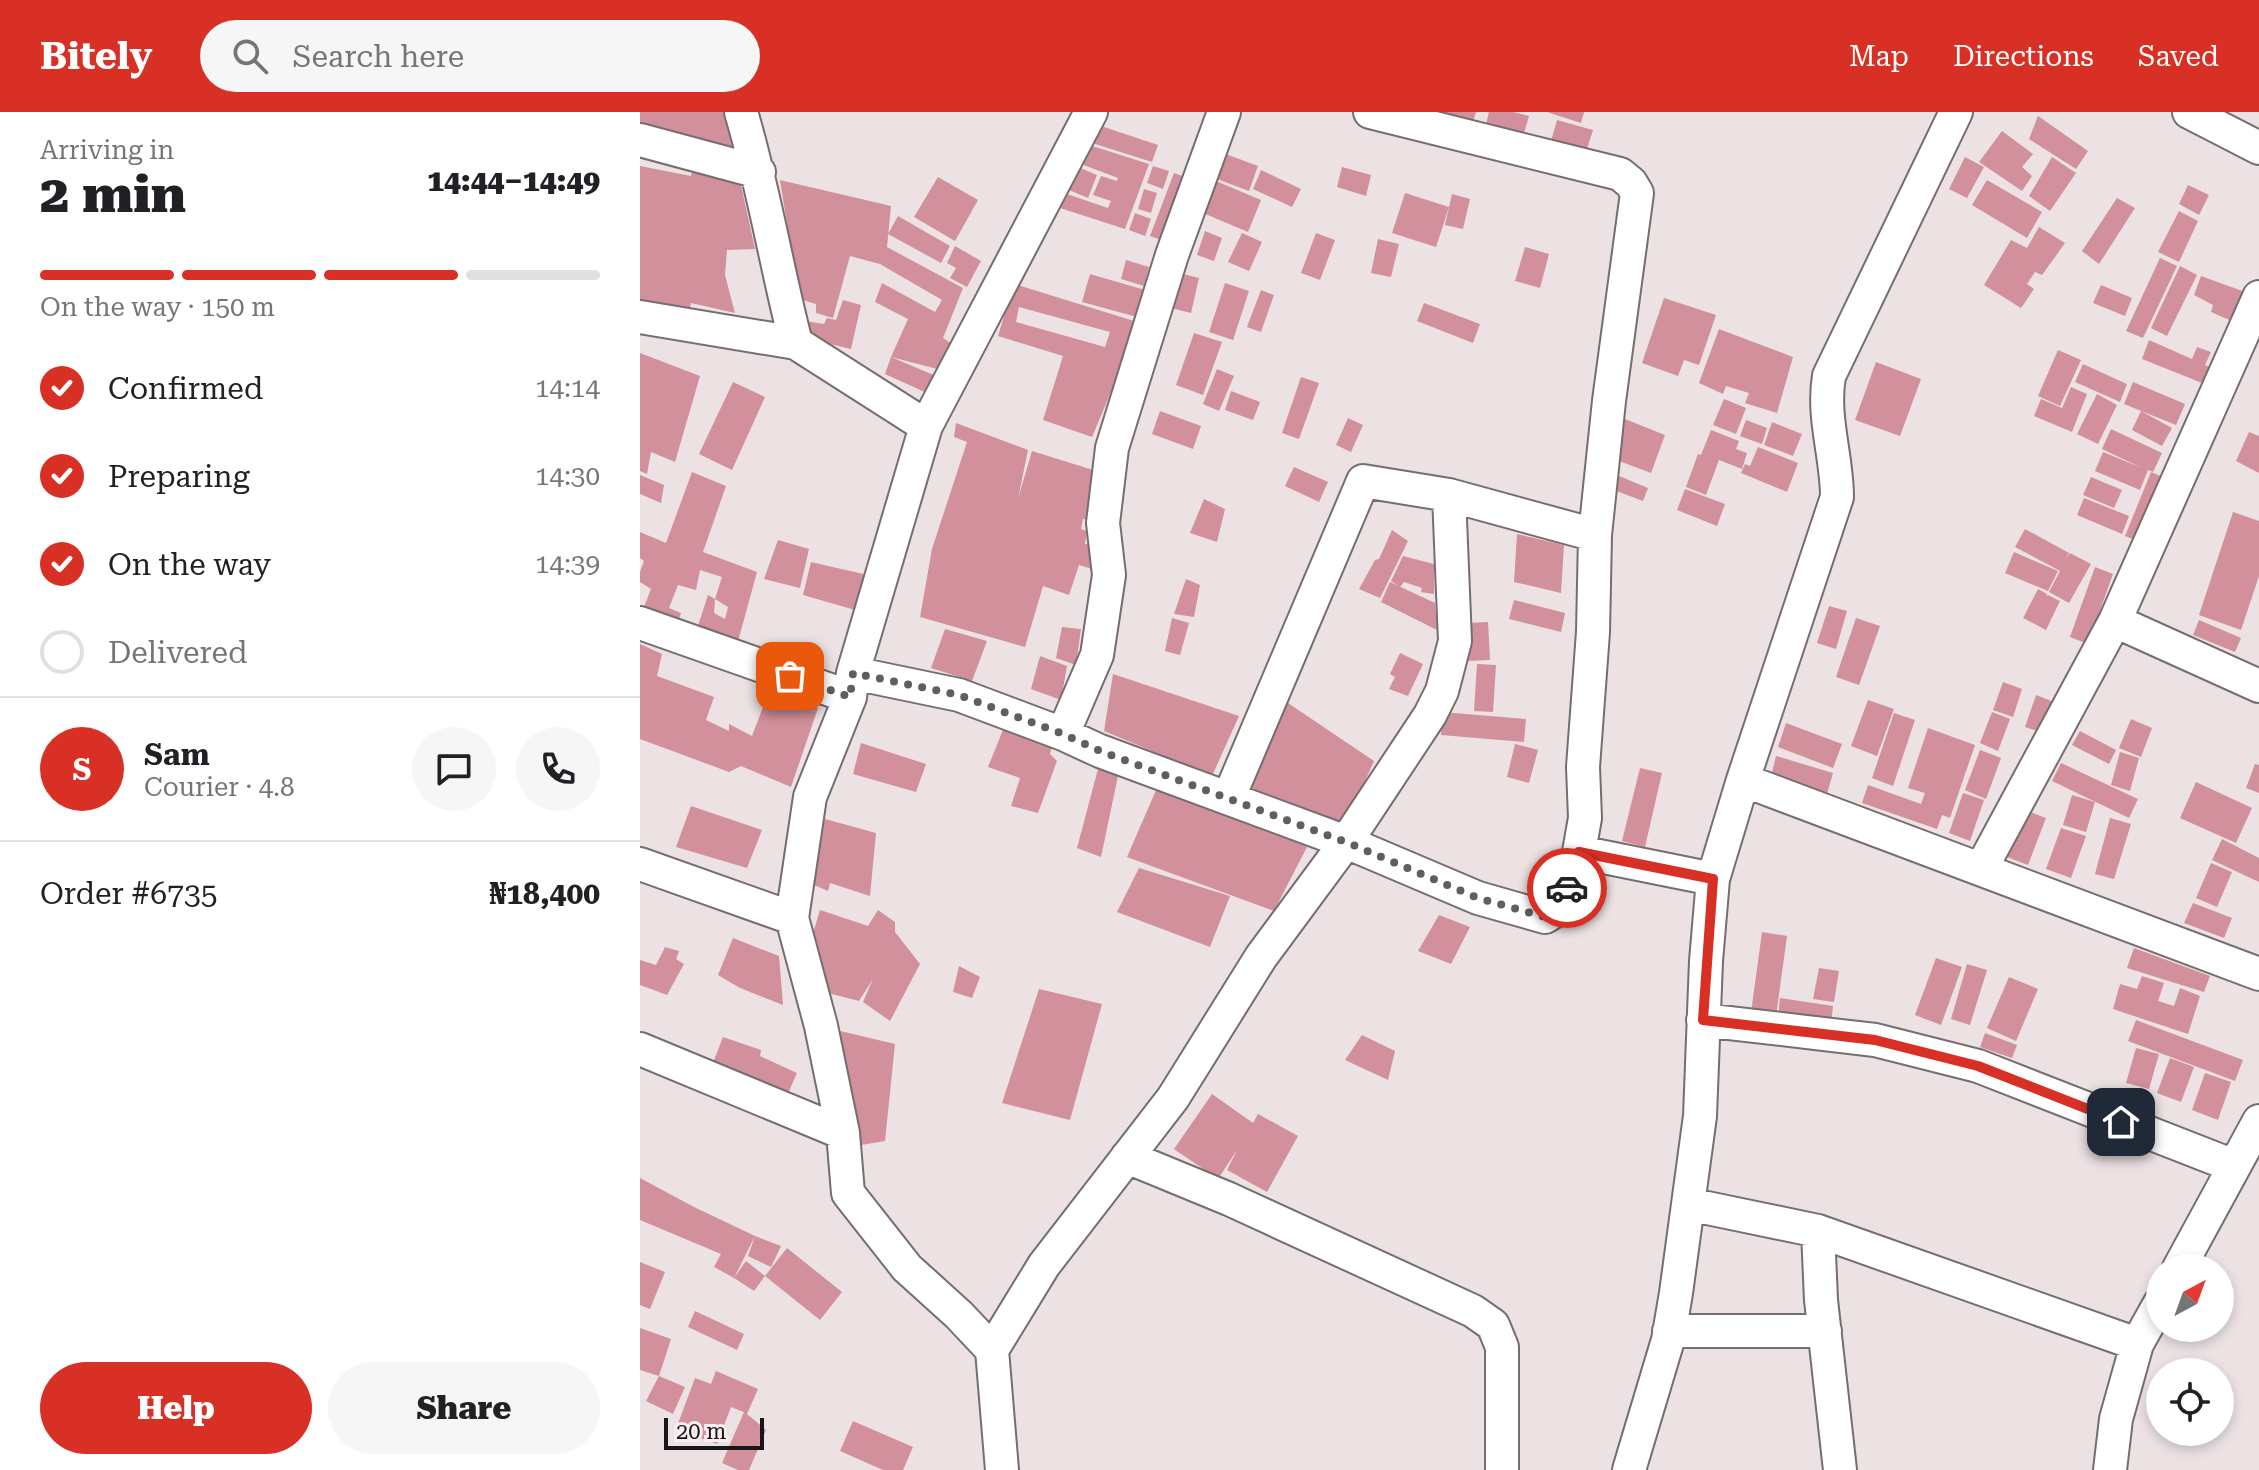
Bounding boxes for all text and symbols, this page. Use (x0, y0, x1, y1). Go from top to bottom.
search box (200, 20, 760, 92)
text: Bitely (40, 34, 152, 78)
icon: search (228, 34, 272, 78)
text: Search here (292, 39, 464, 74)
text: Map (1849, 40, 1909, 73)
text: Directions (1953, 40, 2094, 73)
text: Saved (2138, 40, 2219, 73)
text: Arriving in (40, 135, 174, 165)
text: 14:44–14:49 (427, 163, 600, 198)
text: 2 min (40, 164, 186, 225)
text: On the way · 150 m (40, 292, 275, 322)
icon: check (40, 366, 84, 410)
text: Confirmed (108, 371, 263, 406)
text: 14:14 (535, 373, 600, 403)
icon: check (40, 454, 84, 498)
text: Preparing (108, 459, 250, 494)
text: 14:30 (535, 461, 600, 491)
icon: check (40, 542, 84, 586)
text: On the way (108, 547, 271, 582)
text: 14:39 (535, 549, 600, 579)
text: Delivered (108, 635, 247, 670)
pin (756, 642, 824, 710)
icon: bag (768, 654, 812, 698)
button: chat (412, 727, 496, 811)
button: phone (516, 727, 600, 811)
text: Sam (144, 737, 210, 772)
text: S (73, 752, 91, 787)
text: Courier · 4.8 (144, 772, 294, 802)
courier (1527, 848, 1607, 928)
icon: car (1545, 866, 1589, 910)
text: Order #6735 (40, 876, 218, 911)
text: ₦18,400 (490, 876, 600, 911)
pin (2087, 1088, 2155, 1156)
icon: home (2099, 1100, 2143, 1144)
north arrow (2146, 1254, 2234, 1342)
map controls (2146, 1254, 2234, 1446)
button: locate (2146, 1358, 2234, 1446)
button: Help (40, 1362, 312, 1454)
button: Share (328, 1362, 600, 1454)
scale bar (664, 1414, 764, 1450)
text: 20 m (676, 1419, 726, 1444)

